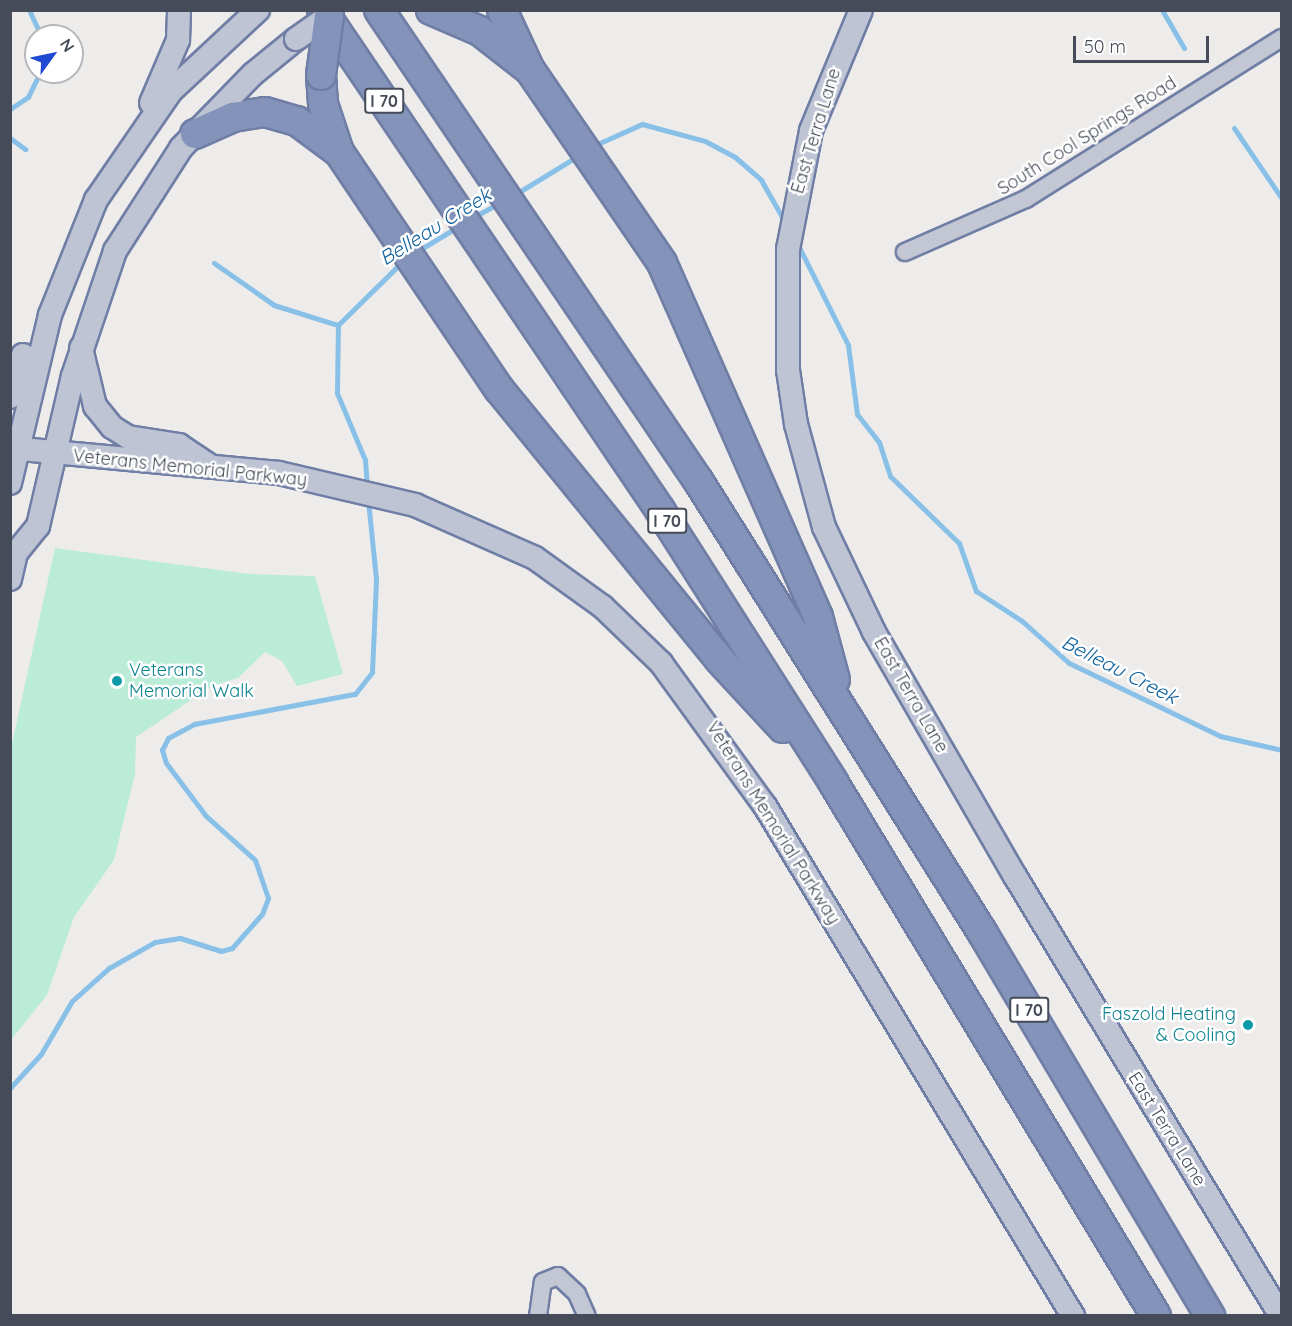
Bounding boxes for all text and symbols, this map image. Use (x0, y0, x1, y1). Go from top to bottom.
north arrow (24, 24, 84, 84)
scale bar (1076, 24, 1212, 62)
text: N (56, 35, 79, 56)
text: 50 m (1084, 35, 1126, 58)
street label: East Terra Lane (787, 66, 845, 196)
street label: South Cool Springs Road (994, 72, 1180, 200)
road number: I 70 (363, 88, 405, 114)
water label: Belleau Creek (375, 182, 495, 270)
street label: Veterans Memorial Parkway (72, 445, 308, 491)
road number: I 70 (646, 508, 688, 534)
water label: Belleau Creek (1058, 629, 1182, 709)
street label: East Terra Lane (869, 633, 953, 757)
place label: Veterans Memorial Walk (129, 660, 254, 702)
marker: Veterans Memorial Walk (110, 674, 124, 688)
street label: Veterans Memorial Parkway (702, 718, 844, 928)
road number: I 70 (1008, 997, 1050, 1023)
place label: Faszold Heating & Cooling (1102, 1004, 1236, 1046)
marker: Faszold Heating & Cooling (1241, 1018, 1255, 1032)
street label: East Terra Lane (1123, 1068, 1211, 1190)

